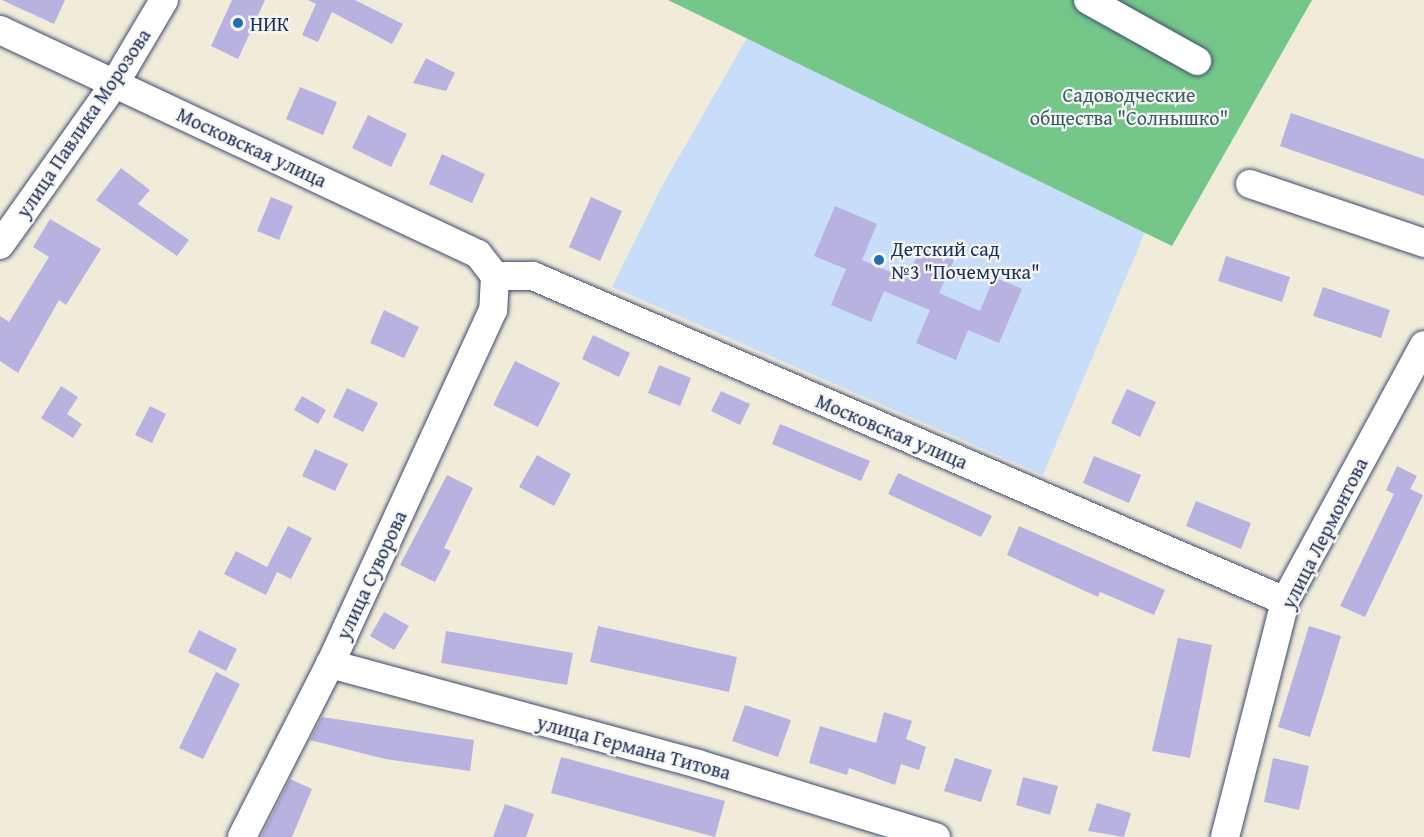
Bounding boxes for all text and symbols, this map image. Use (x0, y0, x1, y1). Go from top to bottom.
place label: НИК (250, 11, 289, 35)
marker: НИК (231, 16, 245, 30)
street label: улица Павлика Морозова (11, 24, 155, 222)
park label: Садоводческие общества "Солнышко" (1030, 82, 1228, 129)
street label: Московская улица (173, 102, 331, 192)
place label: Детский сад №3 "Почемучка" (891, 237, 1040, 284)
marker: Детский сад №3 "Почемучка" (872, 253, 886, 267)
street label: Московская улица (812, 388, 972, 474)
street label: улица Лермонтова (1276, 453, 1372, 613)
street label: улица Суворова (331, 507, 411, 643)
street label: улица Германа Титова (534, 710, 734, 784)

